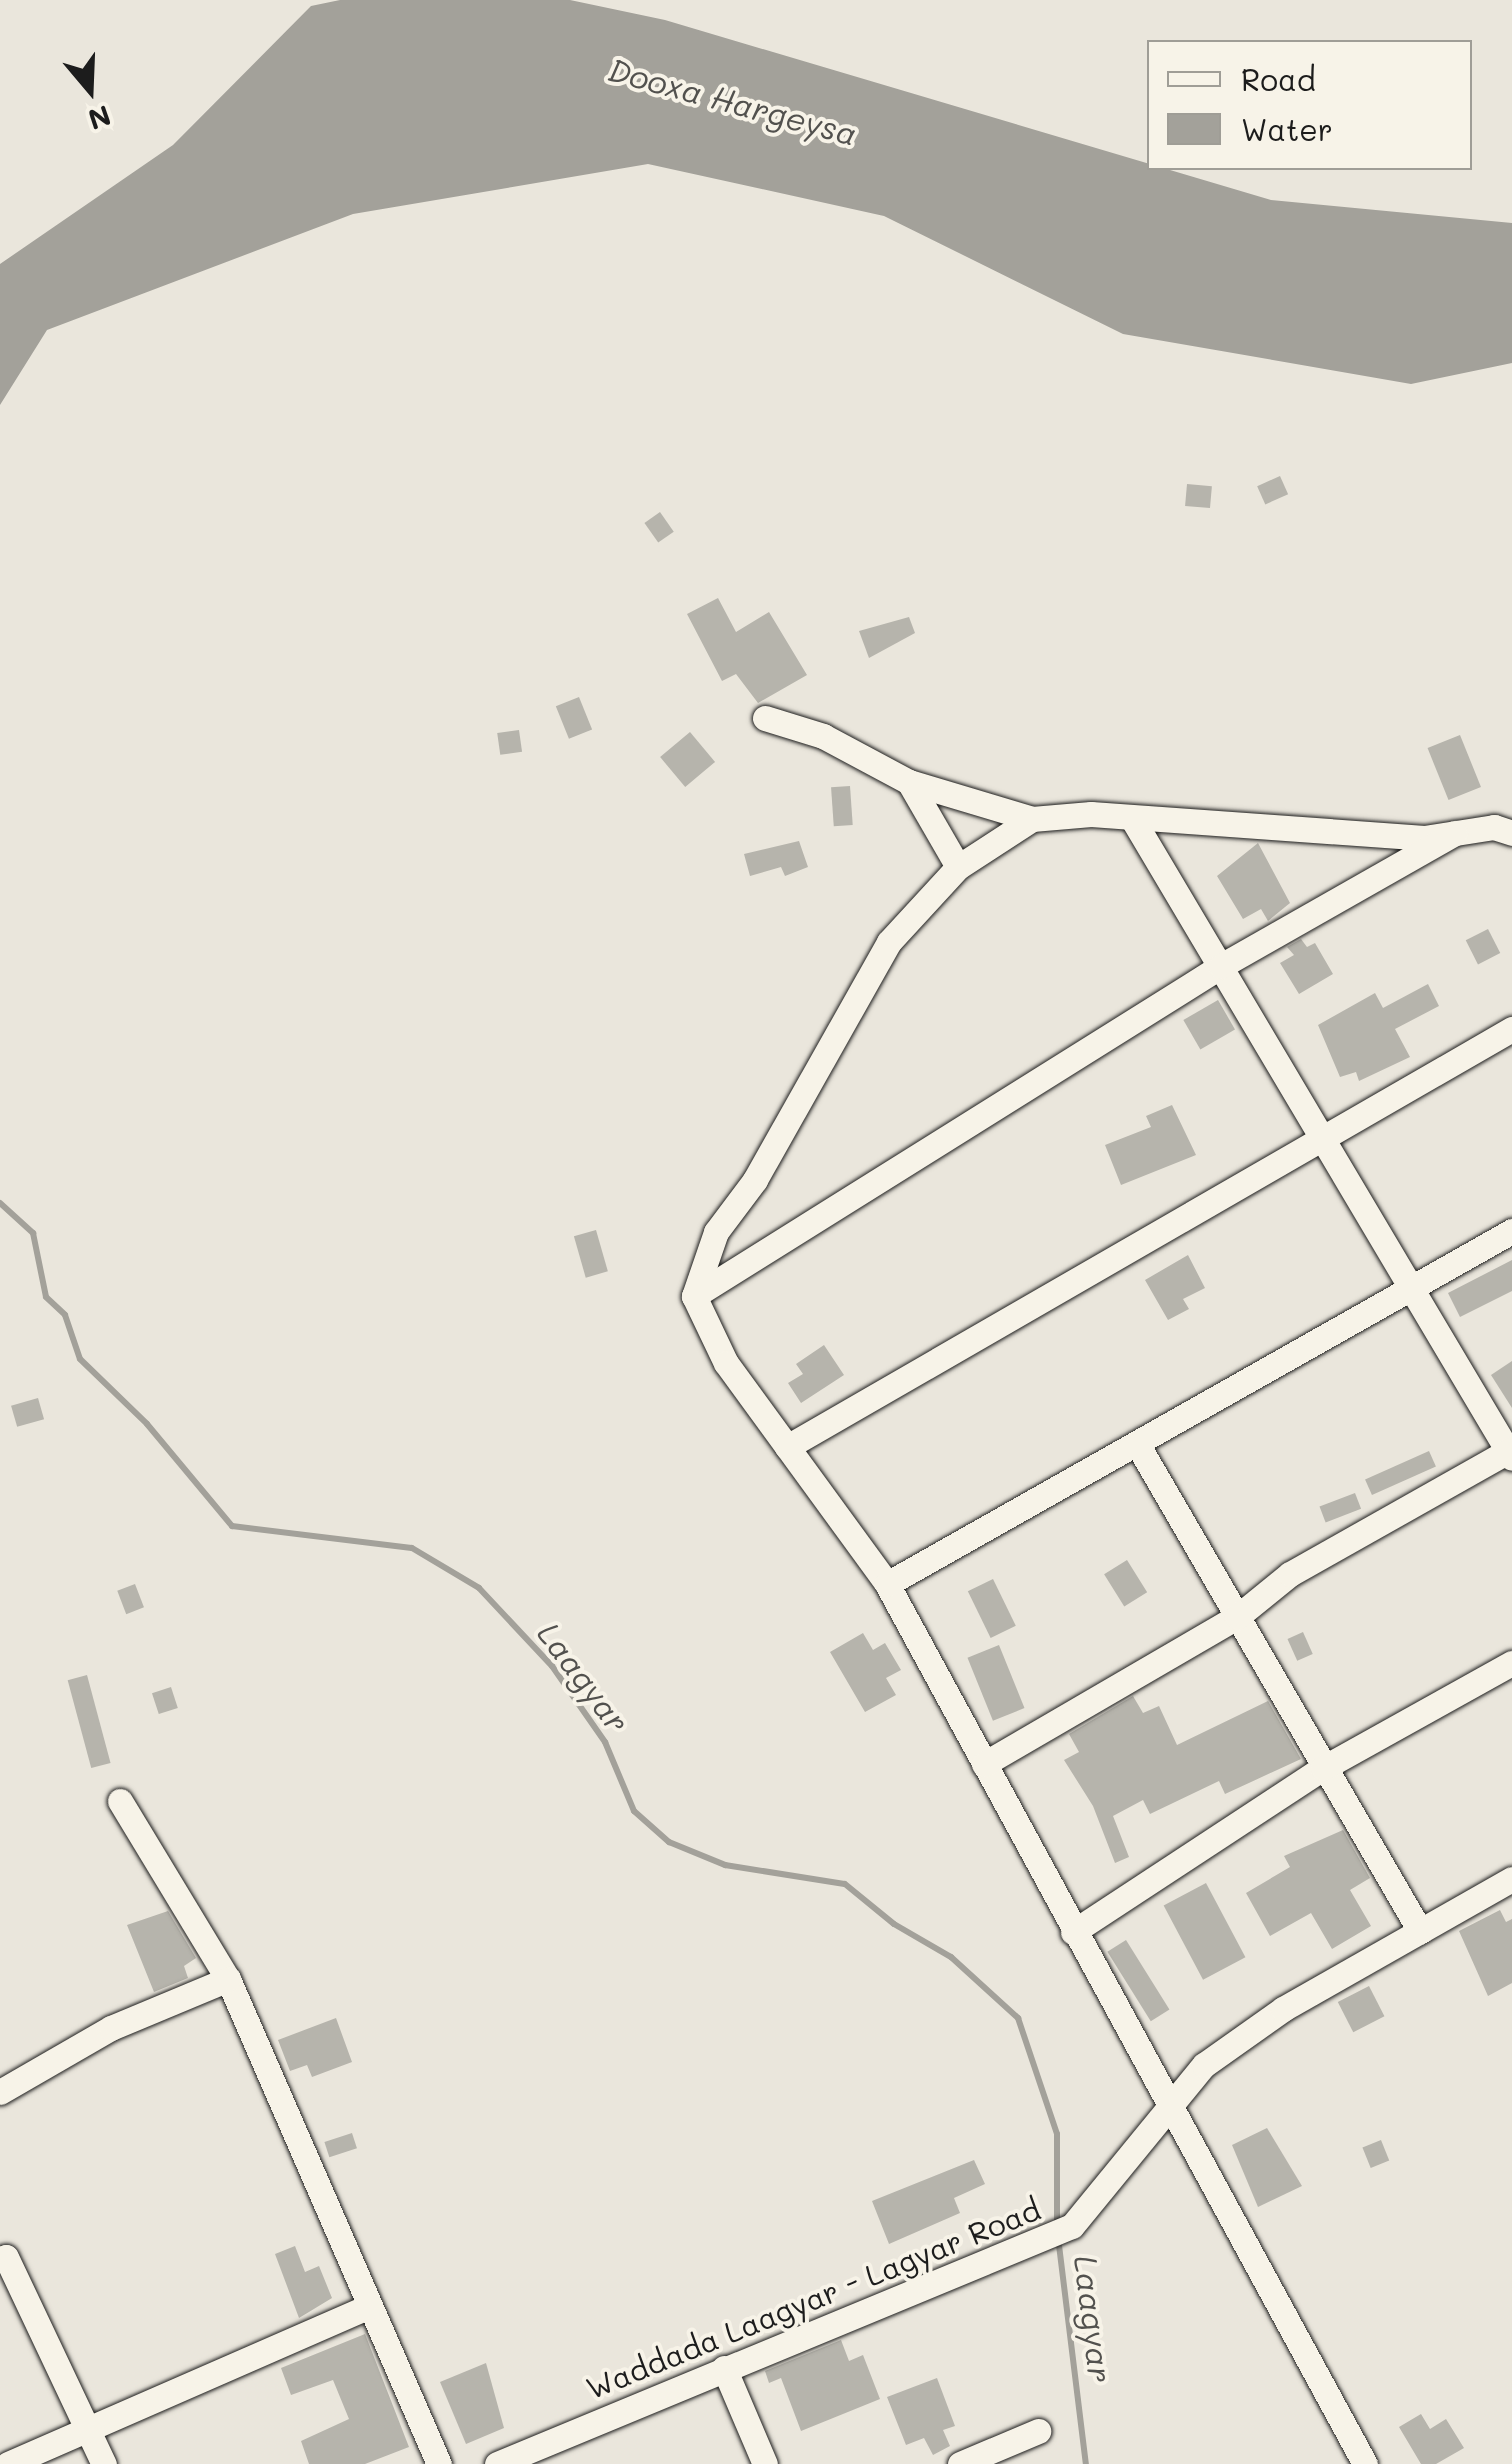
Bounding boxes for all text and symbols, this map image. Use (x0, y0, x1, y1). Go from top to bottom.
north arrow (40, 40, 140, 140)
legend (1147, 40, 1472, 170)
water label: Dooxa Hargeysa (605, 49, 861, 153)
text: Road (1241, 59, 1316, 99)
text: N (84, 98, 116, 139)
text: Water (1241, 109, 1333, 149)
water label: Laagyar (530, 1614, 638, 1740)
street label: Waddada Laagyar - Lagyar Road (581, 2190, 1045, 2406)
water label: Laagyar (1067, 2253, 1121, 2385)

